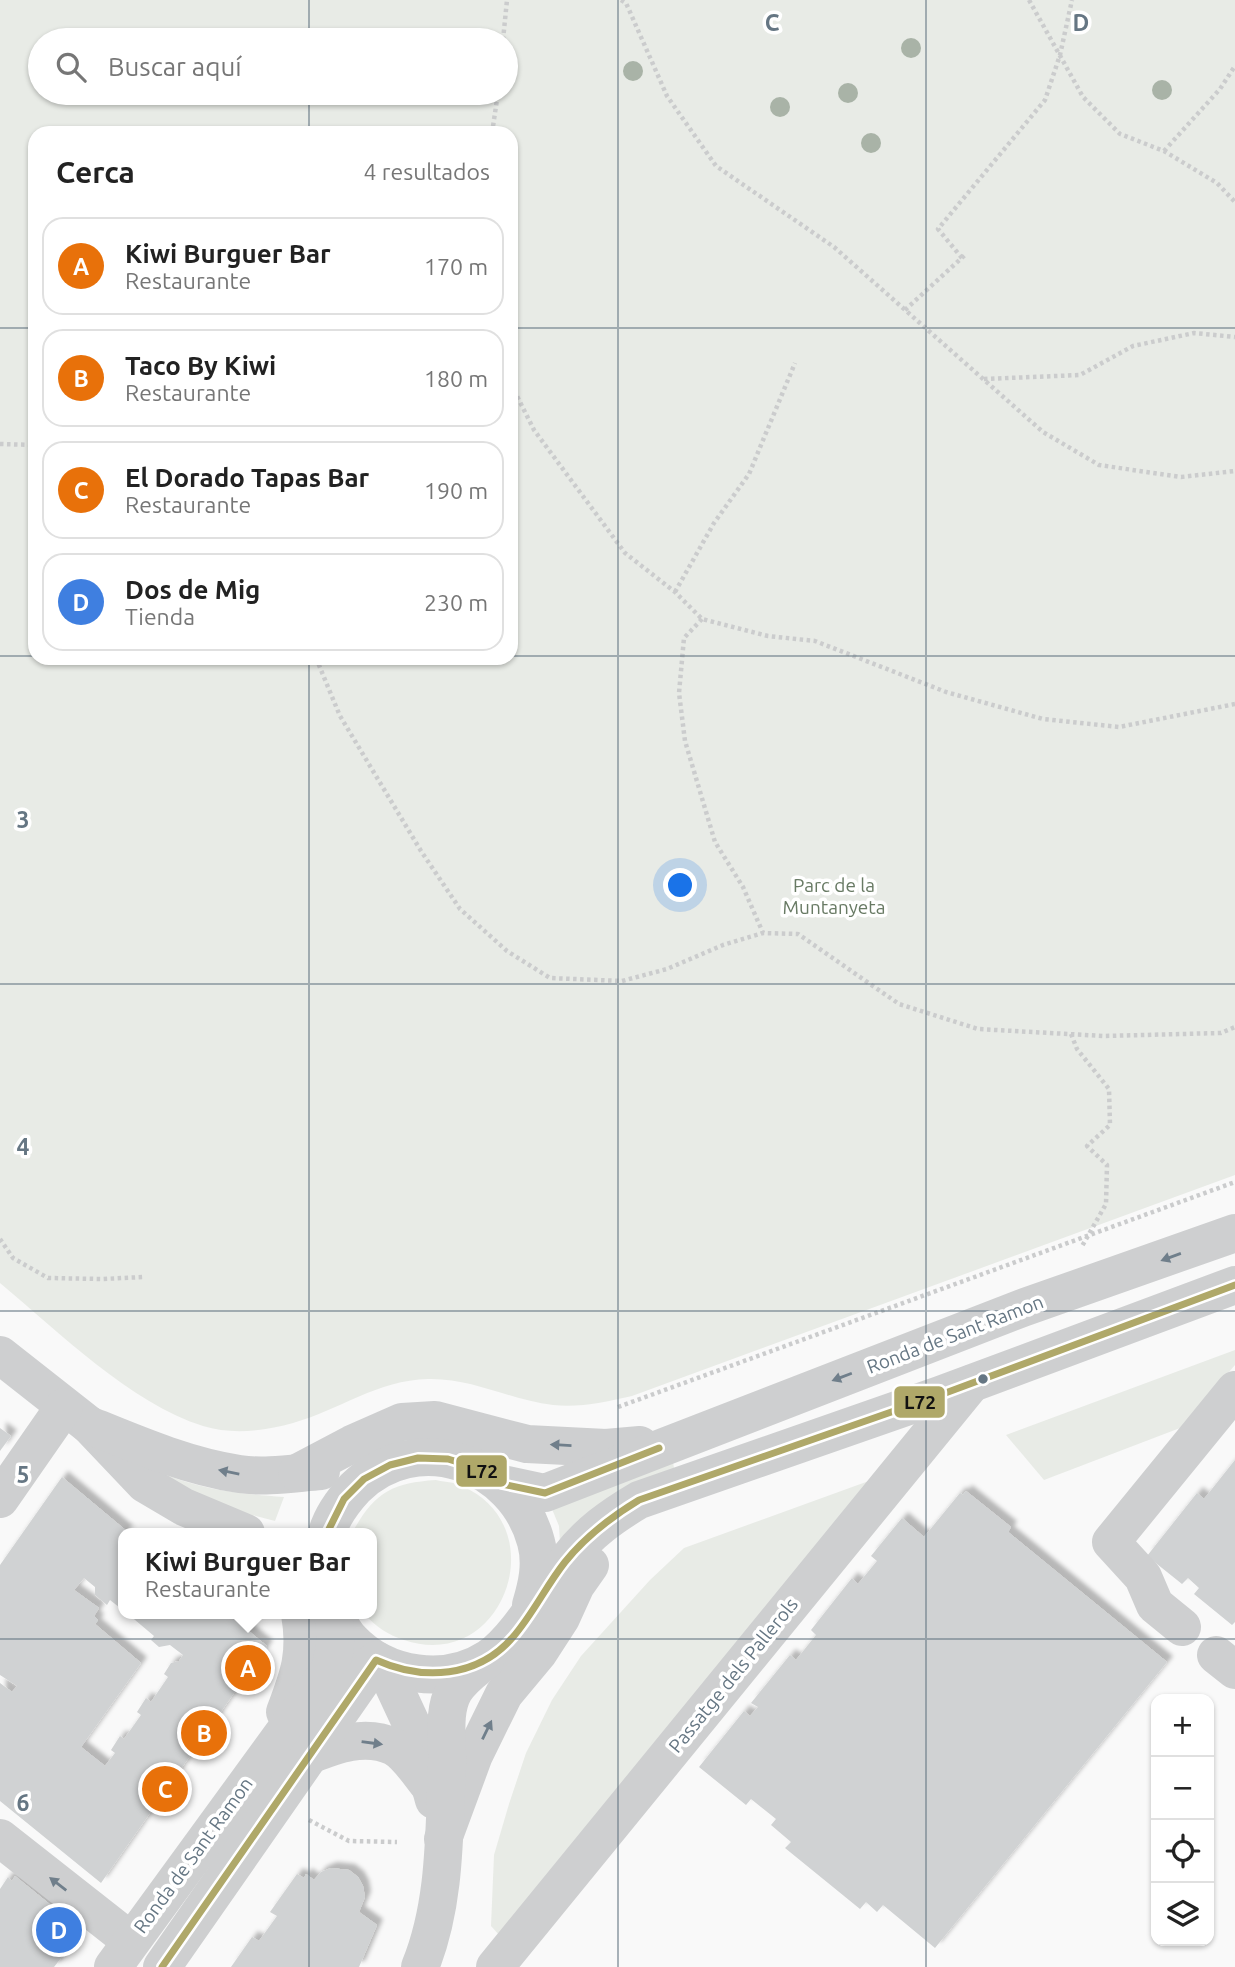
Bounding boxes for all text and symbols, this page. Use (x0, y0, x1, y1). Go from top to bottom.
text: C (765, 10, 780, 35)
text: D (1073, 10, 1089, 35)
search box (28, 28, 518, 105)
icon: search (52, 48, 90, 86)
text: Buscar aquí (108, 52, 242, 81)
text: Cerca (56, 155, 135, 189)
text: 4 resultados (364, 159, 490, 184)
text: Kiwi Burguer Bar (125, 239, 331, 268)
text: A (73, 254, 89, 279)
text: 170 m (424, 254, 488, 279)
text: Restaurante (125, 268, 251, 293)
text: Taco By Kiwi (125, 351, 276, 380)
text: B (73, 366, 89, 391)
text: 180 m (424, 366, 488, 391)
text: Restaurante (125, 380, 251, 405)
text: El Dorado Tapas Bar (125, 463, 369, 492)
text: C (74, 478, 88, 503)
text: 190 m (424, 478, 488, 503)
text: Restaurante (125, 492, 251, 517)
text: Dos de Mig (125, 575, 260, 604)
text: D (73, 590, 89, 615)
text: 230 m (424, 590, 488, 615)
text: Tienda (125, 604, 195, 629)
text: 3 (17, 807, 29, 832)
your location (663, 868, 697, 902)
park label: Parc de la Muntanyeta (783, 874, 885, 918)
text: 4 (17, 1134, 30, 1159)
one-way arrow (1161, 1252, 1182, 1263)
street label: Ronda de Sant Ramon (864, 1290, 1046, 1378)
one-way arrow (832, 1371, 853, 1382)
unlabelled marker (976, 1372, 990, 1386)
line badge: L72 (893, 1385, 946, 1419)
text: L72 (904, 1391, 936, 1413)
one-way arrow (550, 1440, 572, 1451)
line badge: L72 (455, 1454, 508, 1488)
text: L72 (466, 1460, 498, 1482)
text: 5 (17, 1462, 29, 1487)
one-way arrow (218, 1466, 240, 1477)
popup (118, 1528, 377, 1619)
text: Kiwi Burguer Bar (145, 1547, 350, 1576)
text: Restaurante (145, 1576, 271, 1601)
street label: Passatge dels Pallerols (664, 1593, 802, 1757)
pin: A (225, 1642, 271, 1694)
map controls (1151, 1694, 1214, 1946)
button: + (1151, 1694, 1214, 1757)
pin: B (181, 1707, 227, 1759)
one-way arrow (481, 1720, 492, 1740)
one-way arrow (362, 1737, 384, 1748)
button: − (1151, 1757, 1214, 1820)
pin: C (142, 1763, 188, 1815)
street label: Ronda de Sant Ramon (129, 1773, 257, 1937)
text: 6 (17, 1790, 30, 1815)
button: locate (1151, 1820, 1214, 1883)
one-way arrow (50, 1876, 68, 1891)
button: layers (1151, 1883, 1214, 1946)
pin: D (36, 1904, 82, 1956)

